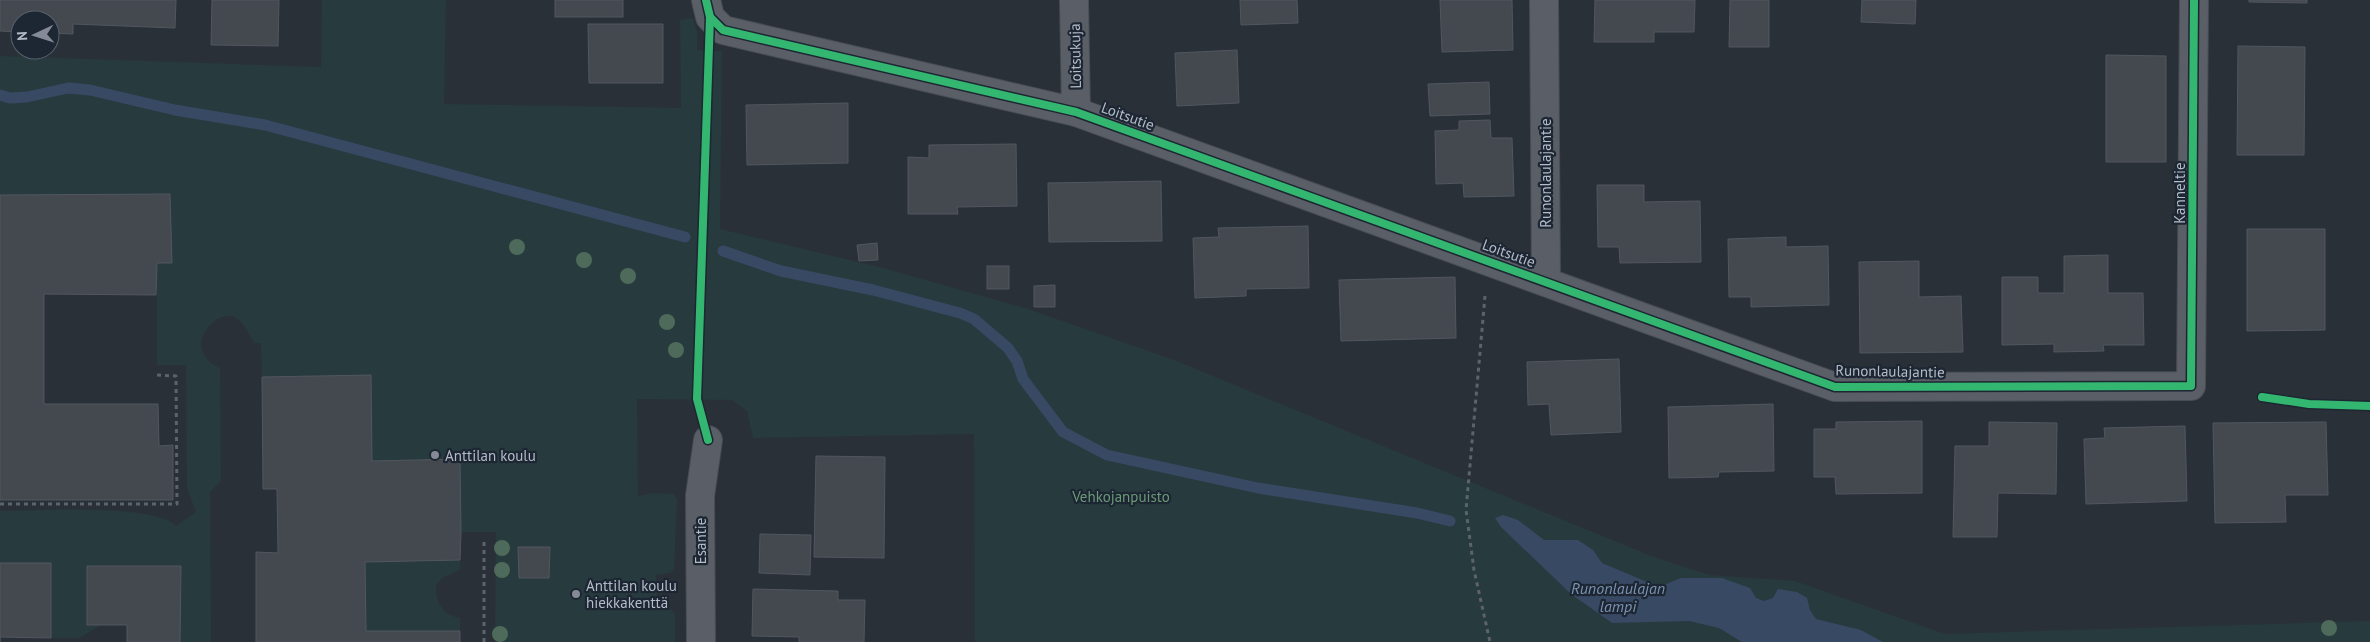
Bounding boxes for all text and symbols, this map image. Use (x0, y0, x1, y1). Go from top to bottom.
north arrow (10, 10, 60, 60)
street label: Loitsukuja (1065, 23, 1085, 89)
text: N (13, 31, 31, 41)
street label: Loitsutie (1099, 98, 1157, 134)
street label: Runonlaulajantie (1536, 118, 1555, 228)
street label: Kanneltie (2170, 162, 2189, 224)
street label: Loitsutie (1480, 235, 1538, 271)
street label: Runonlaulajantie (1835, 361, 1945, 381)
place label: Anttilan koulu (445, 446, 536, 465)
marker: Anttilan koulu (429, 449, 441, 461)
park label: Vehkojanpuisto (1071, 487, 1170, 506)
street label: Esantie (691, 518, 710, 564)
place label: Anttilan koulu hiekkakenttä (586, 576, 677, 612)
water label: Runonlaulajan lampi (1571, 578, 1665, 616)
marker: Anttilan koulu hiekkakenttä (570, 588, 582, 600)

